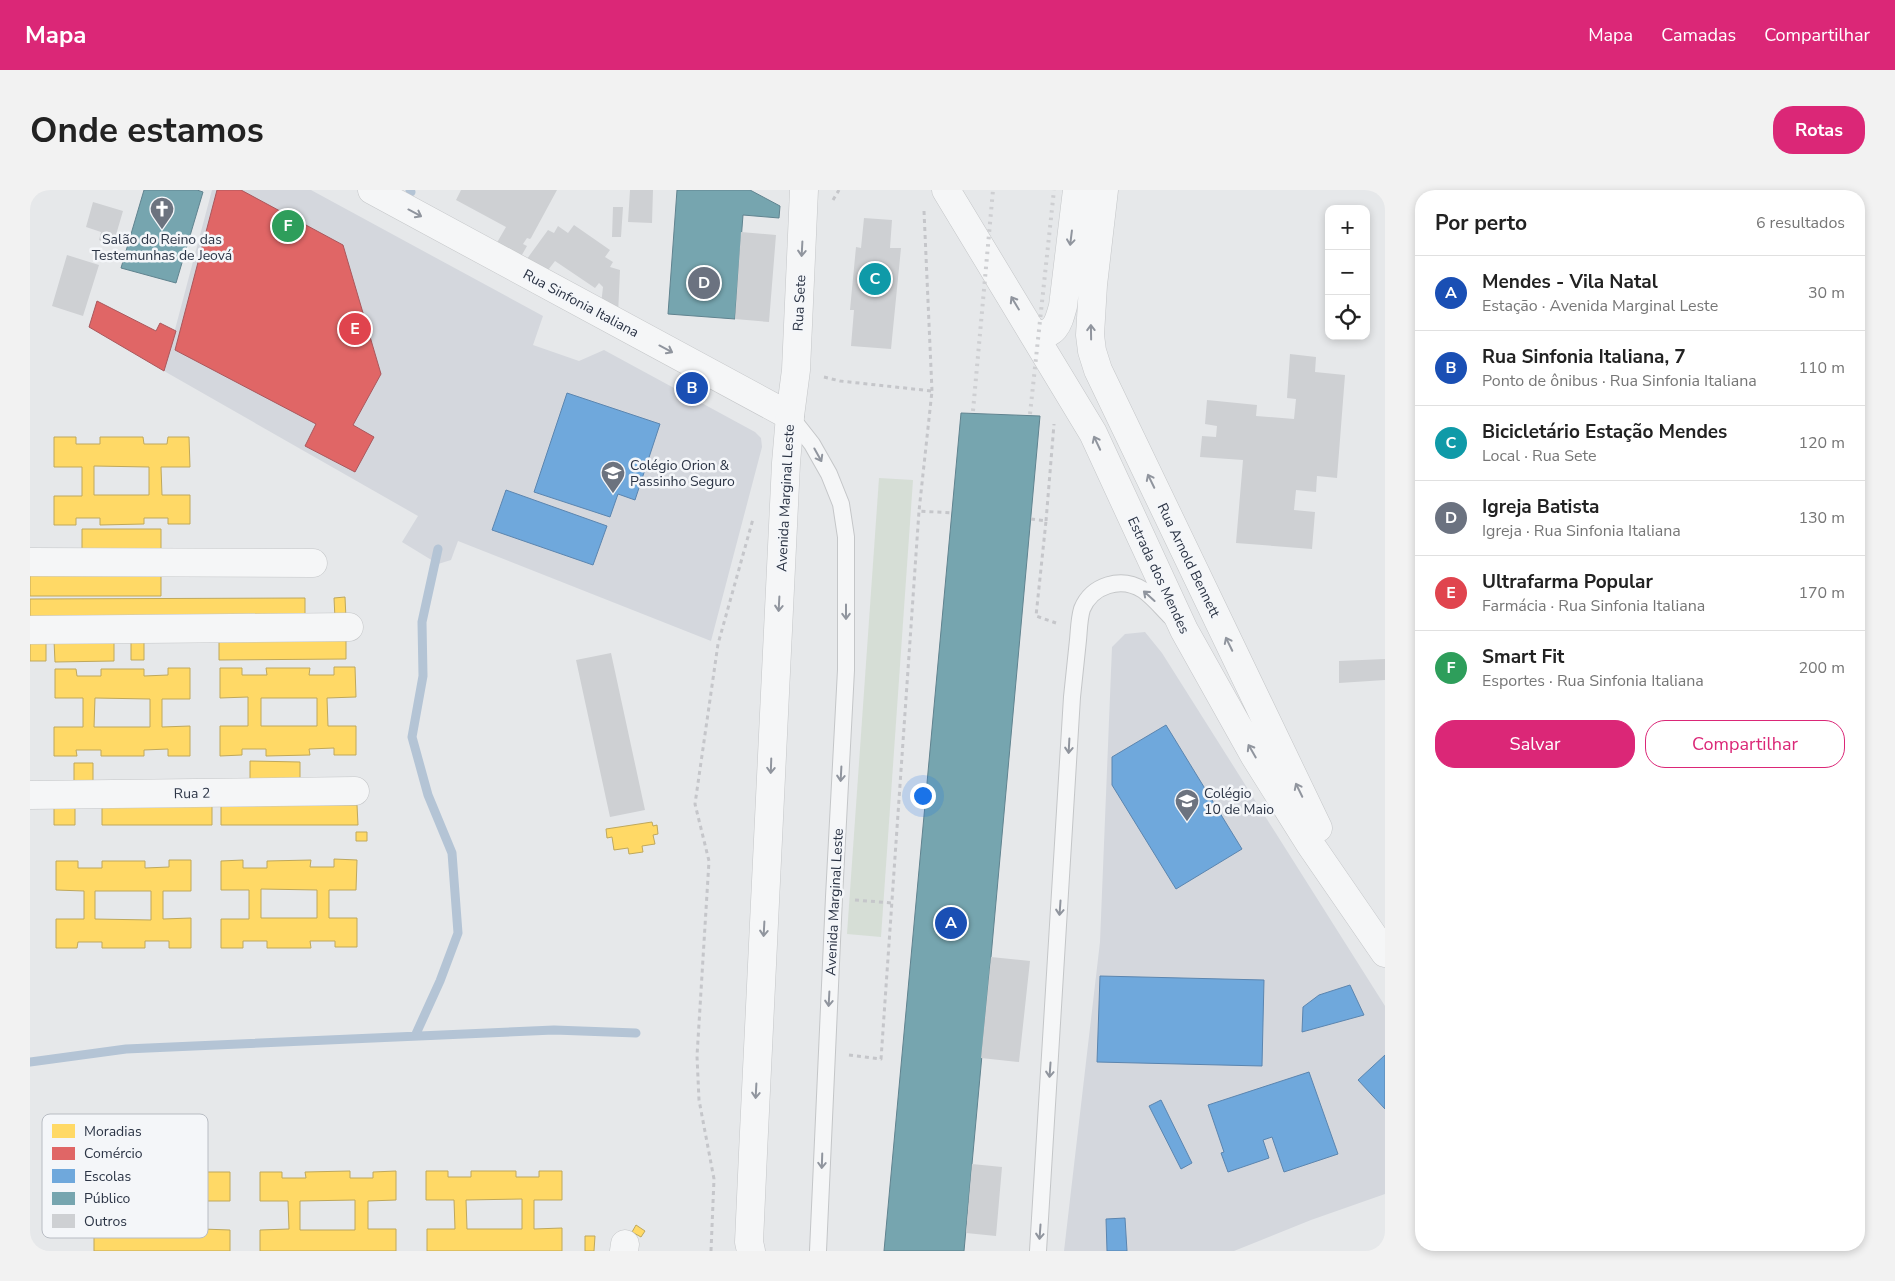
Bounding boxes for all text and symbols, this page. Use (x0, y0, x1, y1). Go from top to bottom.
text: Mapa (25, 19, 87, 51)
text: Mapa (1588, 23, 1633, 47)
text: Camadas (1661, 23, 1736, 47)
text: Compartilhar (1764, 23, 1870, 47)
button: Rotas (1773, 106, 1865, 154)
text: Onde estamos (30, 107, 264, 154)
church icon: Salão do Reino das Testemunhas de Jeová (149, 196, 175, 230)
map controls (1325, 205, 1370, 340)
button: + (1325, 205, 1370, 250)
pin: F (272, 207, 304, 245)
one-way arrow (408, 208, 423, 218)
text: Por perto (1435, 209, 1527, 237)
text: 6 resultados (1756, 212, 1845, 234)
place label: Salão do Reino das Testemunhas de Jeová (92, 230, 232, 265)
one-way arrow (1066, 230, 1076, 246)
one-way arrow (797, 240, 806, 256)
button: − (1325, 250, 1370, 295)
pin: C (859, 260, 891, 298)
pin: D (688, 264, 720, 302)
street label: Rua Sinfonia Italiana (520, 265, 642, 342)
text: Mendes - Vila Natal (1482, 269, 1658, 295)
street label: Rua Sete (789, 274, 810, 332)
text: A (1445, 282, 1457, 304)
text: 30 m (1808, 282, 1845, 304)
button: locate (1325, 295, 1370, 340)
text: Estação · Avenida Marginal Leste (1482, 295, 1718, 317)
one-way arrow (1009, 296, 1019, 310)
pin: E (339, 310, 371, 348)
one-way arrow (1086, 324, 1095, 340)
text: Rua Sinfonia Italiana, 7 (1482, 344, 1686, 370)
one-way arrow (658, 345, 673, 354)
text: B (1445, 357, 1457, 379)
text: 110 m (1798, 357, 1845, 379)
pin: B (676, 369, 708, 407)
text: Ponto de ônibus · Rua Sinfonia Italiana (1482, 370, 1757, 392)
text: Bicicletário Estação Mendes (1482, 419, 1727, 445)
street label: Avenida Marginal Leste (772, 424, 799, 572)
text: C (1446, 432, 1456, 454)
text: 120 m (1798, 432, 1845, 454)
one-way arrow (1092, 436, 1101, 451)
text: Local · Rua Sete (1482, 445, 1597, 467)
one-way arrow (814, 447, 824, 461)
place label: Colégio Orion & Passinho Seguro (630, 456, 735, 491)
school or university icon: Colégio Orion & Passinho Seguro (600, 460, 626, 494)
one-way arrow (1146, 474, 1156, 489)
text: Igreja Batista (1482, 494, 1599, 520)
street label: Rua Arnold Bennett (1153, 500, 1225, 621)
text: D (1445, 507, 1457, 529)
text: 130 m (1798, 507, 1845, 529)
street label: Estrada dos Mendes (1123, 514, 1194, 637)
text: Igreja · Rua Sinfonia Italiana (1482, 520, 1681, 542)
text: Ultrafarma Popular (1482, 569, 1653, 595)
text: E (1446, 582, 1456, 604)
text: 170 m (1798, 582, 1845, 604)
one-way arrow (1143, 590, 1156, 602)
text: Farmácia · Rua Sinfonia Italiana (1482, 595, 1705, 617)
one-way arrow (774, 596, 784, 612)
one-way arrow (841, 603, 851, 619)
one-way arrow (1224, 636, 1234, 651)
text: Smart Fit (1482, 644, 1564, 670)
text: F (1447, 657, 1456, 679)
text: 200 m (1798, 657, 1845, 679)
text: Esportes · Rua Sinfonia Italiana (1482, 670, 1704, 692)
button: Salvar (1435, 720, 1635, 768)
button: Compartilhar (1645, 720, 1845, 768)
one-way arrow (1065, 737, 1074, 753)
one-way arrow (1247, 744, 1257, 759)
one-way arrow (766, 758, 776, 774)
one-way arrow (836, 766, 845, 782)
your location (910, 783, 936, 809)
one-way arrow (1294, 783, 1304, 798)
street label: Rua 2 (174, 784, 210, 803)
place label: Colégio 10 de Maio (1204, 784, 1274, 819)
school or university icon: Colégio 10 de Maio (1174, 788, 1200, 822)
street label: Avenida Marginal Leste (821, 828, 848, 976)
one-way arrow (1055, 900, 1064, 916)
pin: A (935, 904, 967, 942)
one-way arrow (759, 920, 769, 936)
one-way arrow (825, 990, 834, 1006)
one-way arrow (1045, 1062, 1054, 1078)
one-way arrow (751, 1083, 760, 1099)
legend (42, 1114, 208, 1238)
text: Moradias (84, 1122, 142, 1141)
text: Comércio (84, 1144, 143, 1163)
one-way arrow (817, 1152, 827, 1169)
text: Escolas (84, 1167, 131, 1186)
text: Público (84, 1189, 131, 1208)
text: Outros (84, 1212, 127, 1231)
one-way arrow (1035, 1224, 1044, 1240)

